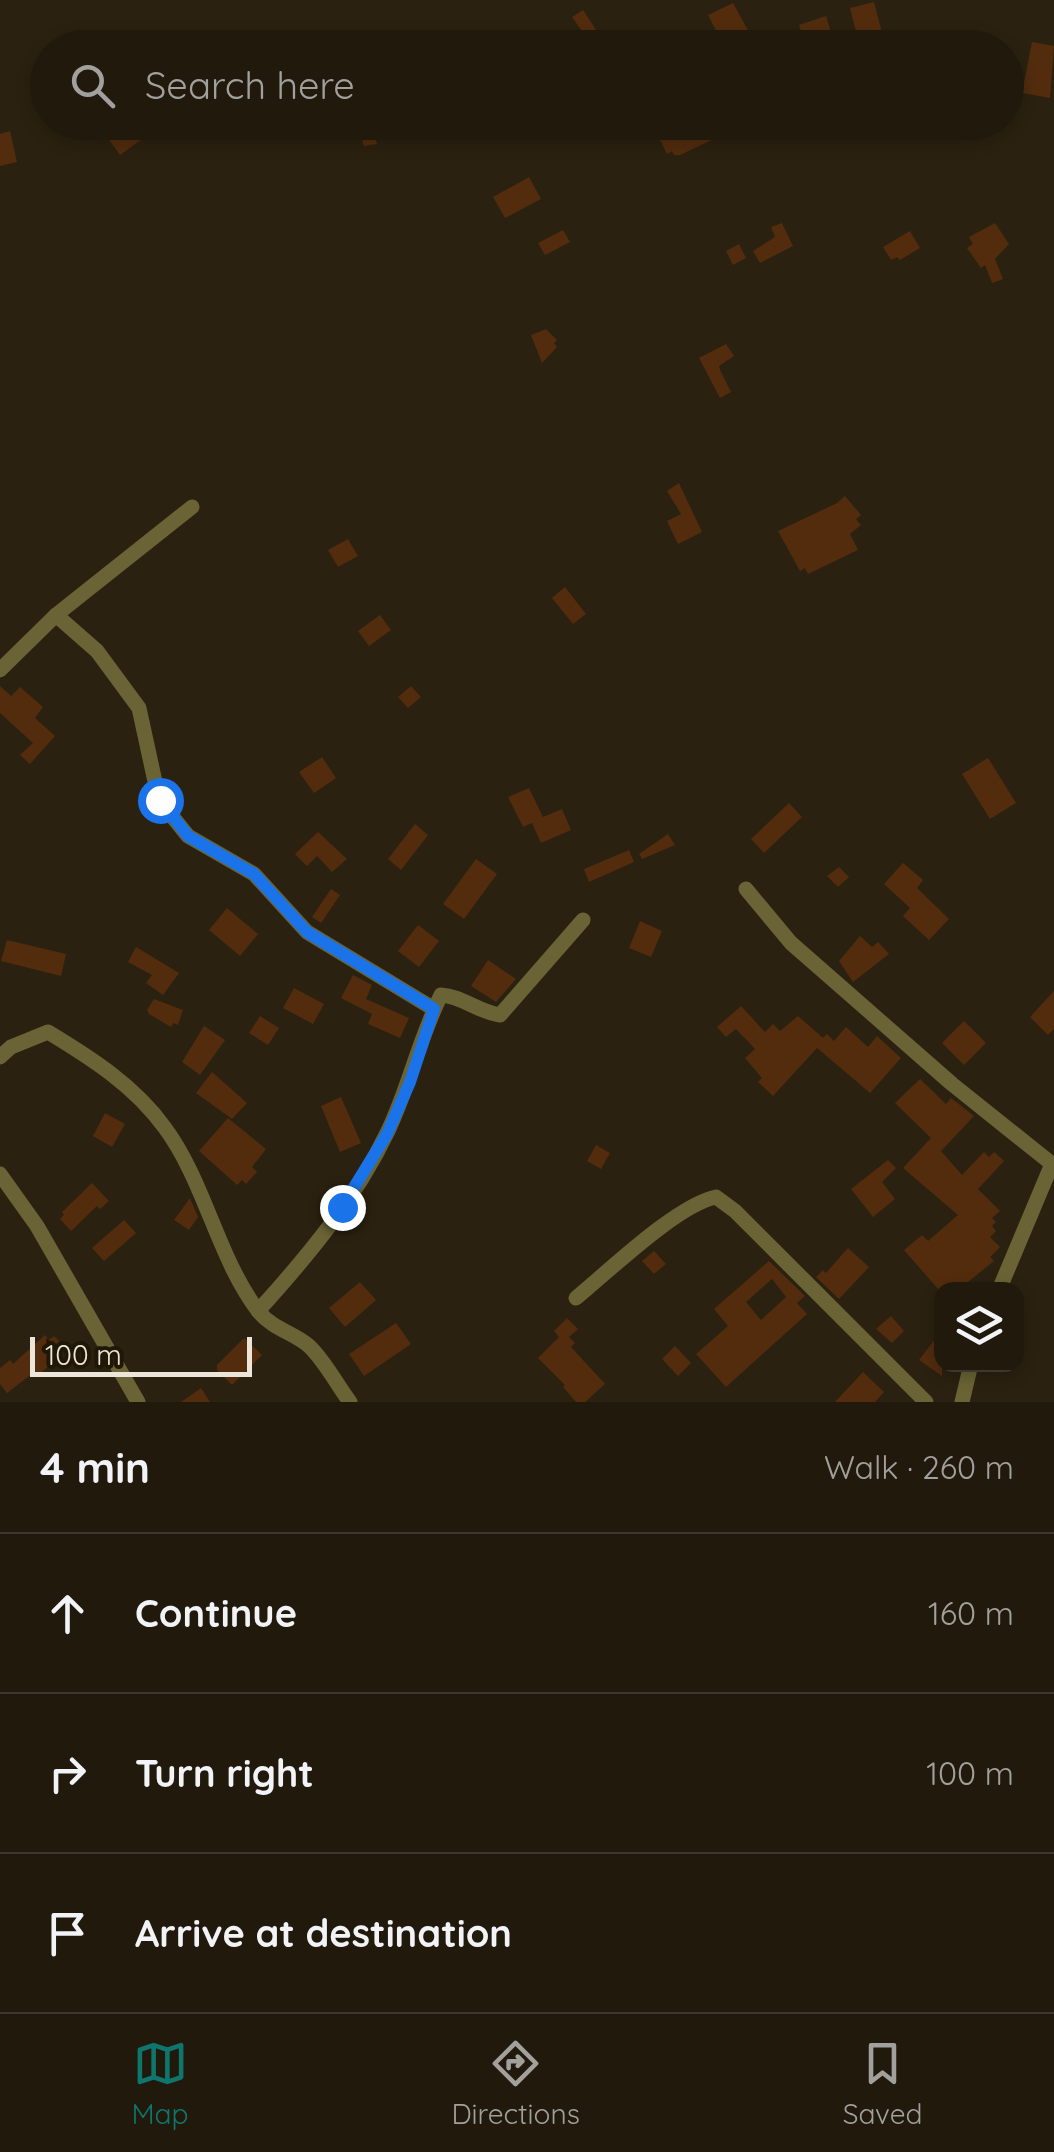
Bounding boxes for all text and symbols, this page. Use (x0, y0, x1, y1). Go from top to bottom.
search box (30, 30, 1024, 140)
icon: search (65, 58, 120, 113)
text: Search here (145, 61, 355, 109)
route start (138, 778, 184, 824)
route end (320, 1185, 366, 1231)
map controls (934, 1282, 1024, 1372)
button: layers (934, 1282, 1024, 1372)
scale bar (30, 1332, 252, 1376)
text: 100 m (45, 1337, 122, 1372)
text: 4 min (40, 1441, 150, 1494)
text: Walk · 260 m (824, 1447, 1014, 1487)
icon: ahead (40, 1586, 95, 1641)
text: Continue (135, 1589, 297, 1637)
text: 160 m (928, 1593, 1014, 1633)
icon: right (40, 1746, 95, 1801)
text: Turn right (135, 1749, 314, 1797)
text: 100 m (926, 1753, 1014, 1793)
icon: arrive (40, 1906, 95, 1961)
text: Arrive at destination (135, 1909, 512, 1957)
tab: Map (131, 2036, 189, 2131)
tab: Directions (451, 2036, 580, 2131)
tab: Saved (843, 2036, 923, 2131)

